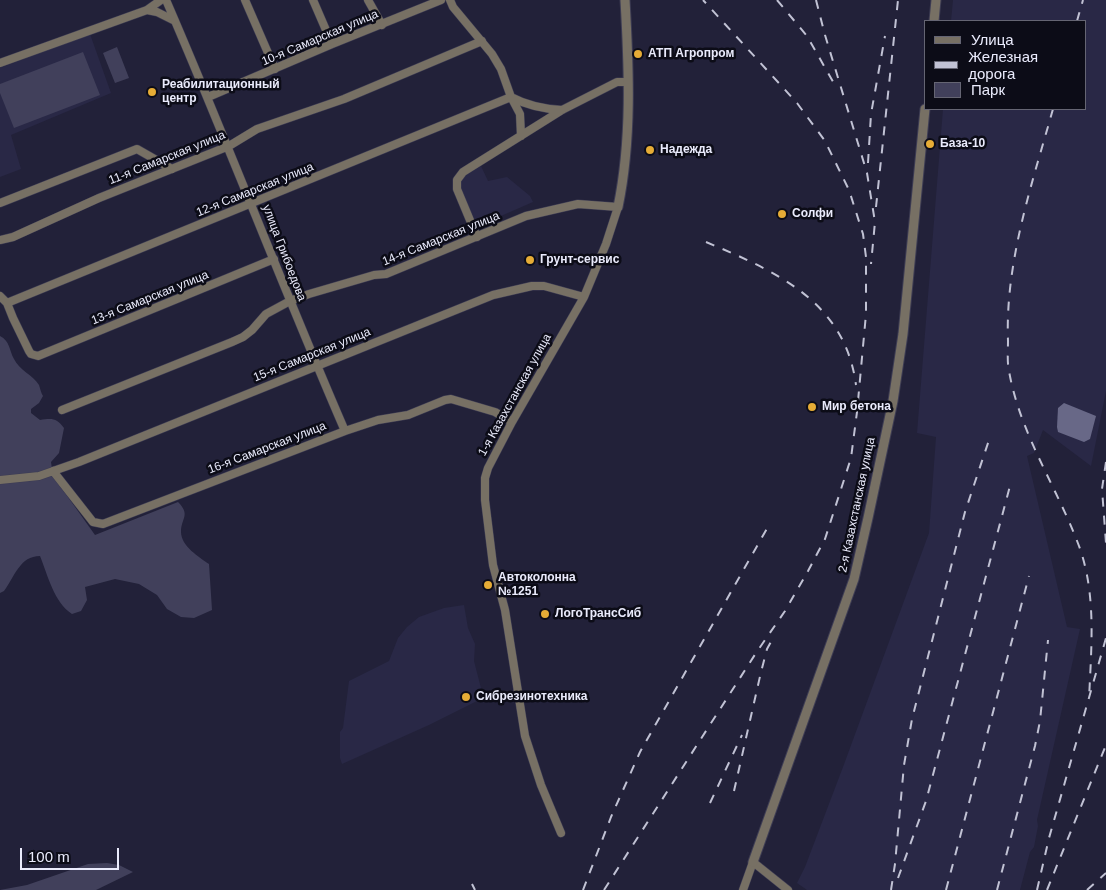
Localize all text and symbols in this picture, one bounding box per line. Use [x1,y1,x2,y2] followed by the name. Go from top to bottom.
[260,7,380,69] street label: 10-я Самарская улица
[924,20,1086,110] legend
[971,31,1014,48] text: Улица
[648,47,734,61] place label: АТП Агропром
[632,48,644,60] marker: АТП Агропром
[968,48,1038,82] text: Железная дорога
[162,78,280,106] place label: Реабилитационный центр
[971,81,1005,98] text: Парк
[146,86,158,98] marker: Реабилитационный центр
[107,128,227,188] street label: 11-я Самарская улица
[940,137,985,151] place label: База-10
[924,138,936,150] marker: База-10
[660,143,712,157] place label: Надежда
[644,144,656,156] marker: Надежда
[194,160,316,220] street label: 12-я Самарская улица
[259,203,309,303] street label: улица Грибоедова
[792,207,833,221] place label: Солфи
[776,208,788,220] marker: Солфи
[380,209,502,269] street label: 14-я Самарская улица
[540,253,619,267] place label: Грунт-сервис
[524,254,536,266] marker: Грунт-сервис
[89,268,211,328] street label: 13-я Самарская улица
[251,325,373,385] street label: 15-я Самарская улица
[475,331,555,459] street label: 1-я Казахстанская улица
[822,400,891,414] place label: Мир бетона
[806,401,818,413] marker: Мир бетона
[206,419,328,477] street label: 16-я Самарская улица
[836,436,878,574] street label: 2-я Казахстанская улица
[498,571,576,599] place label: Автоколонна №1251
[482,579,494,591] marker: Автоколонна №1251
[555,607,641,621] place label: ЛогоТрансСиб
[539,608,551,620] marker: ЛогоТрансСиб
[476,690,587,704] place label: Сибрезинотехника
[460,691,472,703] marker: Сибрезинотехника
[22,838,121,870] scale bar
[28,848,70,865] text: 100 m

